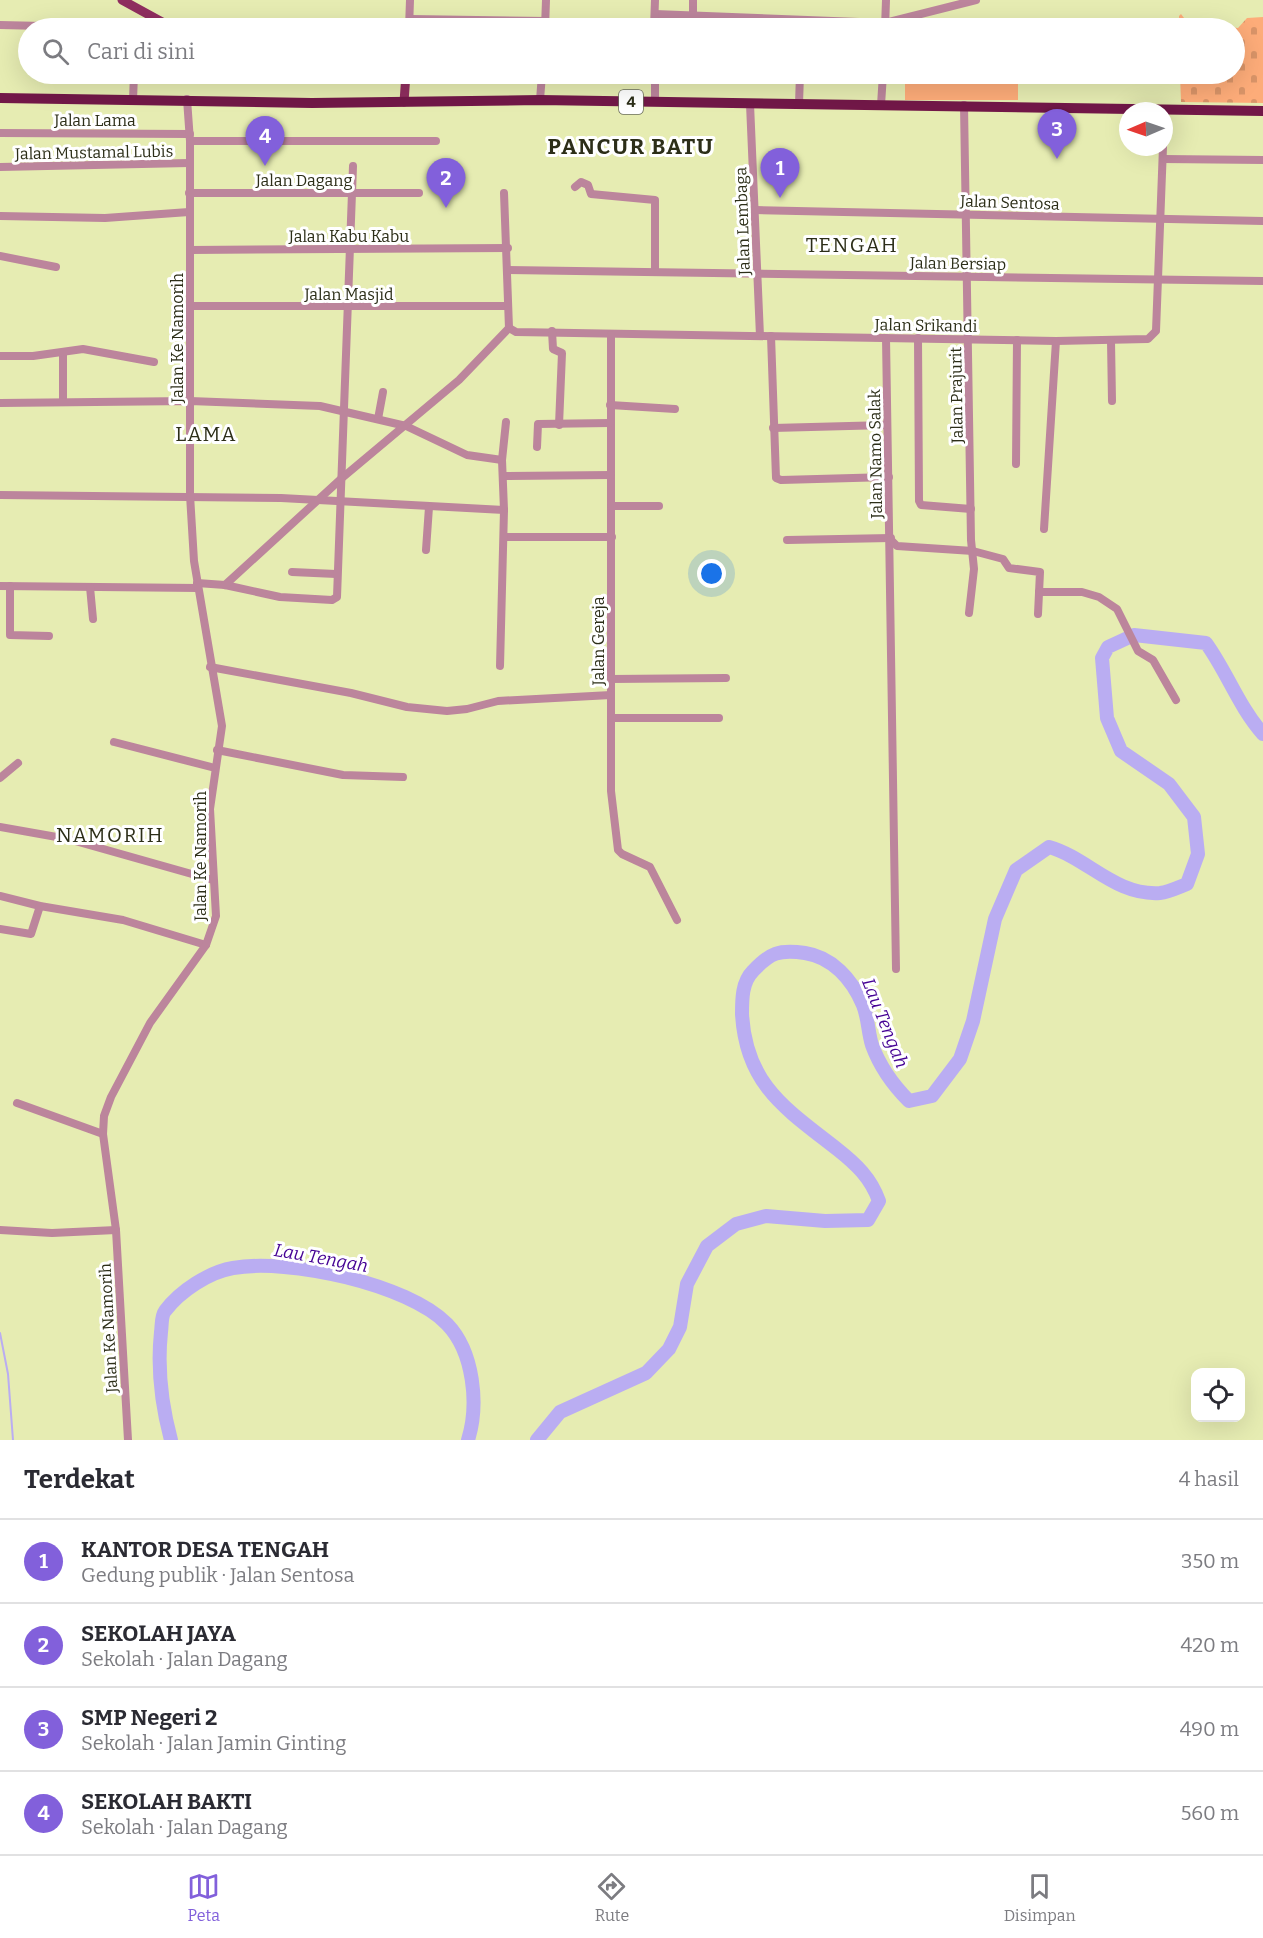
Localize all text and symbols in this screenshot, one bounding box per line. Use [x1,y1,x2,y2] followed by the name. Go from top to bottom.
[18,18,1245,84] search box
[39,35,72,68] icon: search
[87,38,195,65] text: Cari di sini
[619,90,643,114] road number: 4
[1119,102,1173,156] north arrow
[1038,110,1076,159] pin: 3
[53,111,136,130] street label: Jalan Lama
[246,116,284,166] pin: 4
[548,133,714,160] district label: PANCUR BATU
[14,142,173,163] street label: Jalan Mustamal Lubis
[760,148,800,198] pin: 1
[426,158,466,208] pin: 2
[731,166,754,276] street label: Jalan Lembaga
[255,171,352,190] street label: Jalan Dagang
[959,191,1060,214] street label: Jalan Sentosa
[288,227,409,246] street label: Jalan Kabu Kabu
[806,233,898,257] district label: TENGAH
[909,253,1006,274] street label: Jalan Bersiap
[168,273,187,404] street label: Jalan Ke Namorih
[303,285,394,304] street label: Jalan Masjid
[874,315,978,336] street label: Jalan Srikandi
[946,346,967,444] street label: Jalan Prajurit
[865,389,886,520] street label: Jalan Namo Salak
[175,422,237,446] district label: LAMA
[697,559,726,588] your location
[589,596,608,686] street label: Jalan Gereja
[191,791,210,922] street label: Jalan Ke Namorih
[56,823,164,847] district label: NAMORIH
[857,975,913,1071] water label: Lau Tengah
[272,1239,370,1277] water label: Lau Tengah
[96,1263,121,1394] street label: Jalan Ke Namorih
[1191,1368,1245,1422] map controls
[1191,1368,1245,1422] button: locate
[24,1464,135,1495] text: Terdekat
[1179,1467,1239,1491] text: 4 hasil
[81,1536,329,1563] text: KANTOR DESA TENGAH
[39,1549,48,1573] text: 1
[1181,1549,1239,1573] text: 350 m
[81,1563,354,1587] text: Gedung publik · Jalan Sentosa
[81,1620,236,1647] text: SEKOLAH JAYA
[38,1633,49,1657] text: 2
[1181,1633,1239,1657] text: 420 m
[81,1647,288,1671] text: Sekolah · Jalan Dagang
[81,1704,217,1731] text: SMP Negeri 2
[38,1717,49,1741] text: 3
[1180,1717,1239,1741] text: 490 m
[81,1731,346,1755] text: Sekolah · Jalan Jamin Ginting
[81,1788,252,1815] text: SEKOLAH BAKTI
[37,1801,50,1825] text: 4
[1181,1801,1239,1825] text: 560 m
[81,1815,288,1839] text: Sekolah · Jalan Dagang
[187,1870,220,1925] tab: Peta
[595,1870,629,1925] tab: Rute
[1004,1870,1076,1925] tab: Disimpan

